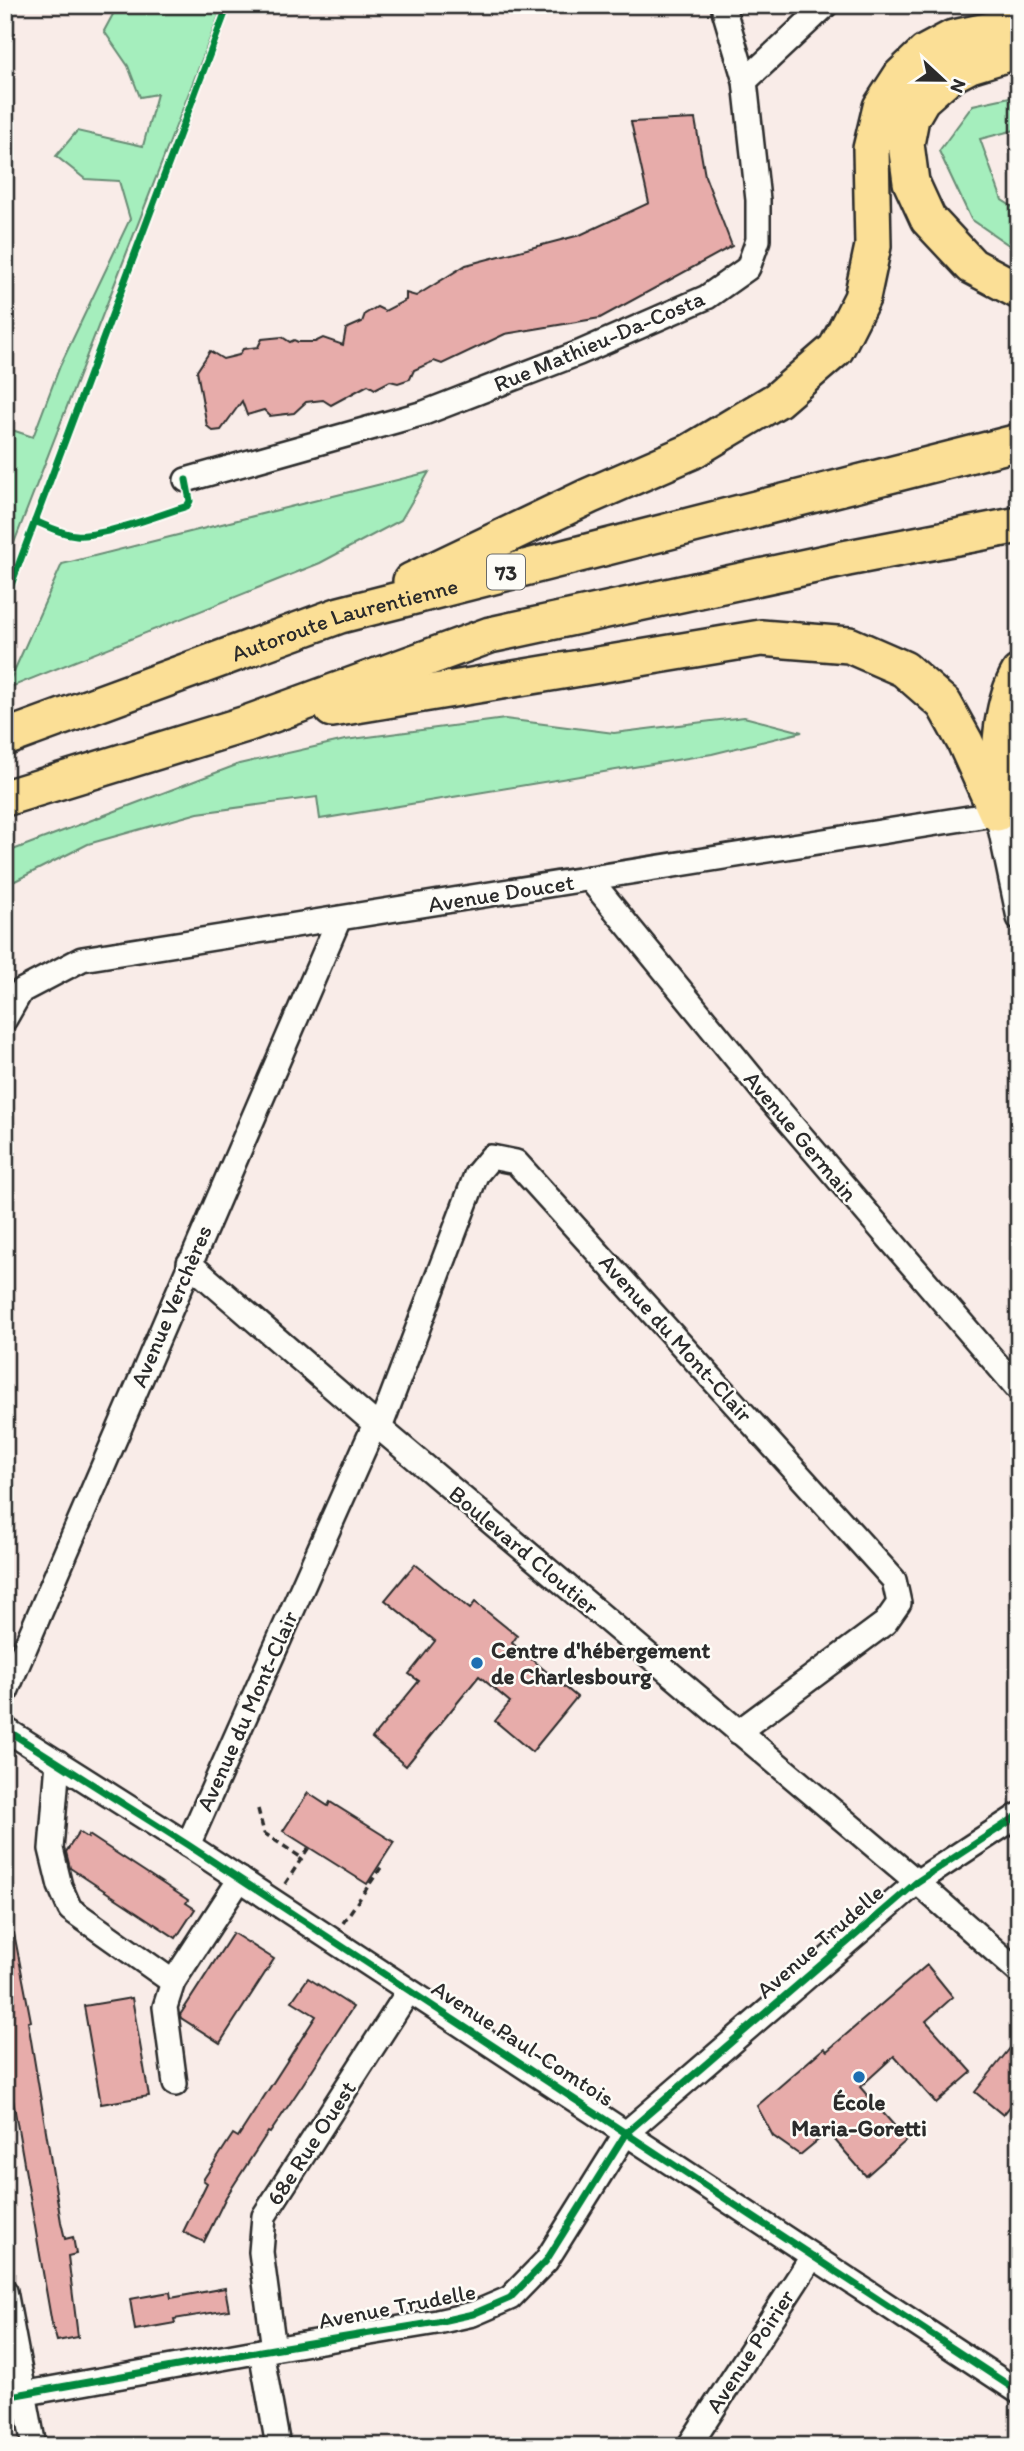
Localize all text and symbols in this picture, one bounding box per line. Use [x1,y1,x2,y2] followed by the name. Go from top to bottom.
[908,46,978,116] north arrow
[945,76,971,96] text: N
[489,284,709,398] street label: Rue Mathieu-Da-Costa
[487,554,525,590] road number: 73
[227,572,461,668] street label: Autoroute Laurentienne
[426,868,576,918] street label: Avenue Doucet
[738,1065,864,1207] street label: Avenue Germain
[124,1221,218,1391] street label: Avenue Verchères
[593,1248,759,1428] street label: Avenue du Mont-Clair
[443,1479,605,1621] street label: Boulevard Cloutier
[190,1606,304,1816] street label: Avenue du Mont-Clair
[491,1636,710,1690] place label: Centre d'hébergement de Charlesbourg
[469,1655,485,1671] marker: Centre d'hébergement de Charlesbourg
[751,1878,889,2004] street label: Avenue Trudelle
[427,1974,619,2112] street label: Avenue Paul-Comtois
[851,2069,867,2085] marker: École Maria-Goretti
[260,2075,362,2211] street label: 68e Rue Ouest
[791,2088,927,2142] place label: École Maria-Goretti
[316,2277,478,2335] street label: Avenue Trudelle
[700,2284,801,2418] street label: Avenue Poirier

